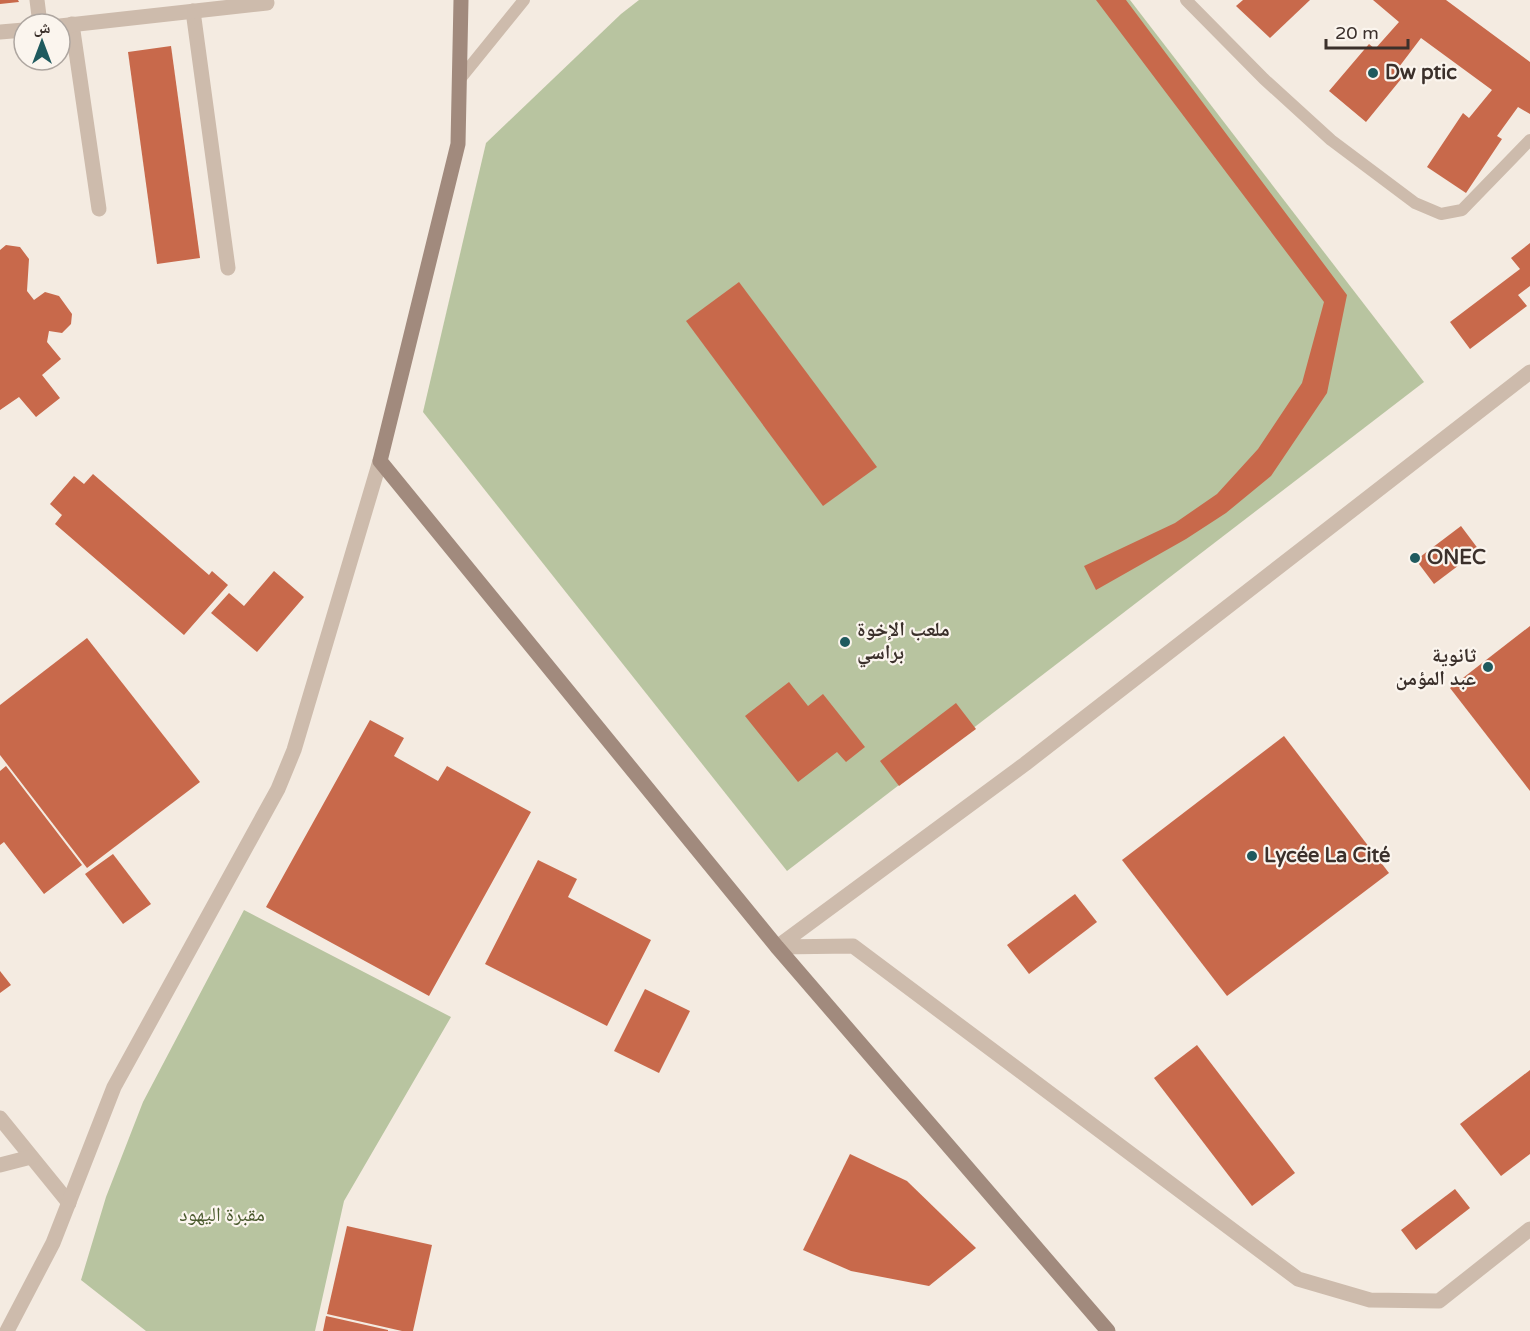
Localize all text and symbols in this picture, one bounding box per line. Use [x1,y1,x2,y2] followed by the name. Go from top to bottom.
[12,12,72,72] north arrow
[1326,12,1408,50] scale bar
[34,18,51,38] text: ش
[1335,22,1379,44] text: 20 m
[1385,61,1457,85] place label: Dw ptic
[1366,66,1380,80] marker: Dw ptic
[1427,546,1486,570] place label: ONEC
[1408,551,1422,565] marker: ONEC
[857,618,950,668] place label: ملعب الإخوة براسي
[838,635,852,649] marker: ملعب الإخوة براسي
[1395,644,1477,691] place label: ثانوية عبد المؤمن
[1481,660,1495,674] marker: ثانوية عبد المؤمن
[1264,844,1390,868] place label: Lycée La Cité
[1245,849,1259,863] marker: Lycée La Cité
[179,1203,265,1227] park label: مقبرة اليهود

